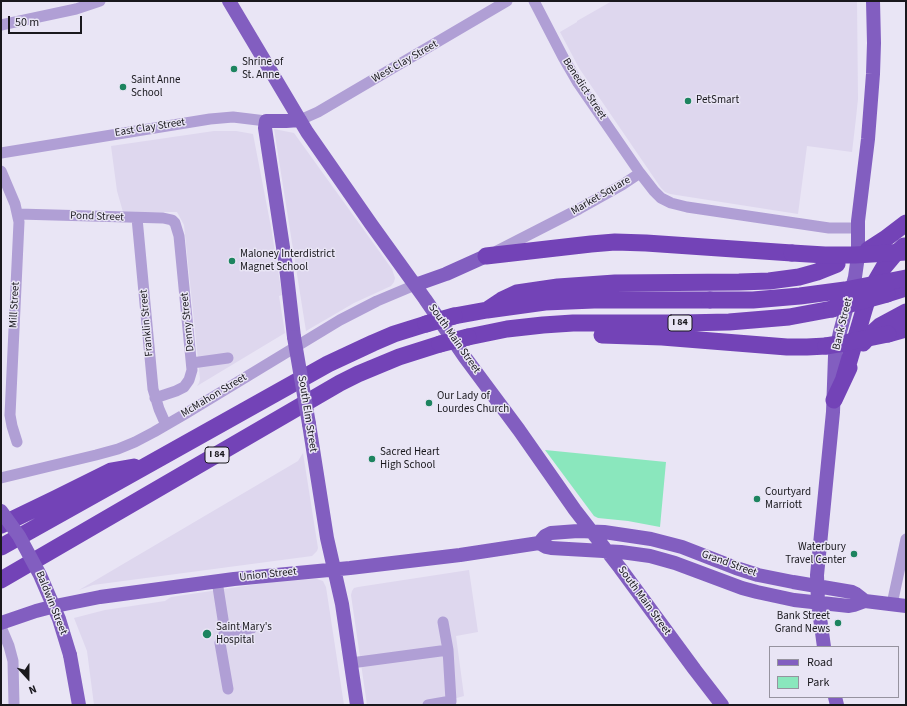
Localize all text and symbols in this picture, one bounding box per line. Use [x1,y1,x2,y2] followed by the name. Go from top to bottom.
[10,8,84,34] scale bar
[15,14,39,31] text: 50 m
[370,38,440,86] street label: West Clay Street
[242,56,283,82] place label: Shrine of St. Anne
[559,56,609,122] street label: Benedict Street
[229,64,239,74] marker: Shrine of St. Anne
[131,74,181,100] place label: Saint Anne School
[118,82,128,92] marker: Saint Anne School
[696,94,739,108] place label: PetSmart
[683,96,693,106] marker: PetSmart
[114,116,186,140] street label: East Clay Street
[569,174,633,218] street label: Market Square
[70,209,124,225] street label: Pond Street
[240,248,335,274] place label: Maloney Interdistrict Magnet School
[227,256,237,266] marker: Maloney Interdistrict Magnet School
[7,282,23,328] street label: Mill Street
[138,289,156,357] street label: Franklin Street
[178,292,198,352] street label: Denny Street
[830,297,856,351] street label: Bank Street
[425,302,483,376] street label: South Main Street
[668,315,692,331] road number: I 84
[179,371,249,421] street label: McMahon Street
[294,375,320,453] street label: South Elm Street
[437,390,509,416] place label: Our Lady of Lourdes Church
[424,398,434,408] marker: Our Lady of Lourdes Church
[380,446,439,472] place label: Sacred Heart High School
[205,447,229,463] road number: I 84
[367,454,377,464] marker: Sacred Heart High School
[765,486,811,512] place label: Courtyard Marriott
[752,494,762,504] marker: Courtyard Marriott
[785,541,846,567] place label: Waterbury Travel Center
[700,548,758,580] street label: Grand Street
[849,549,859,559] marker: Waterbury Travel Center
[615,564,673,638] street label: South Main Street
[239,565,297,585] street label: Union Street
[32,569,70,637] street label: Baldwin Street
[775,610,830,636] place label: Bank Street Grand News
[833,618,843,628] marker: Bank Street Grand News
[216,621,272,647] place label: Saint Mary's Hospital
[201,628,213,640] marker: Saint Mary's Hospital
[769,646,899,698] legend
[807,654,833,671] text: Road
[8,658,48,698] north arrow
[807,674,829,691] text: Park
[26,681,39,698] text: N

